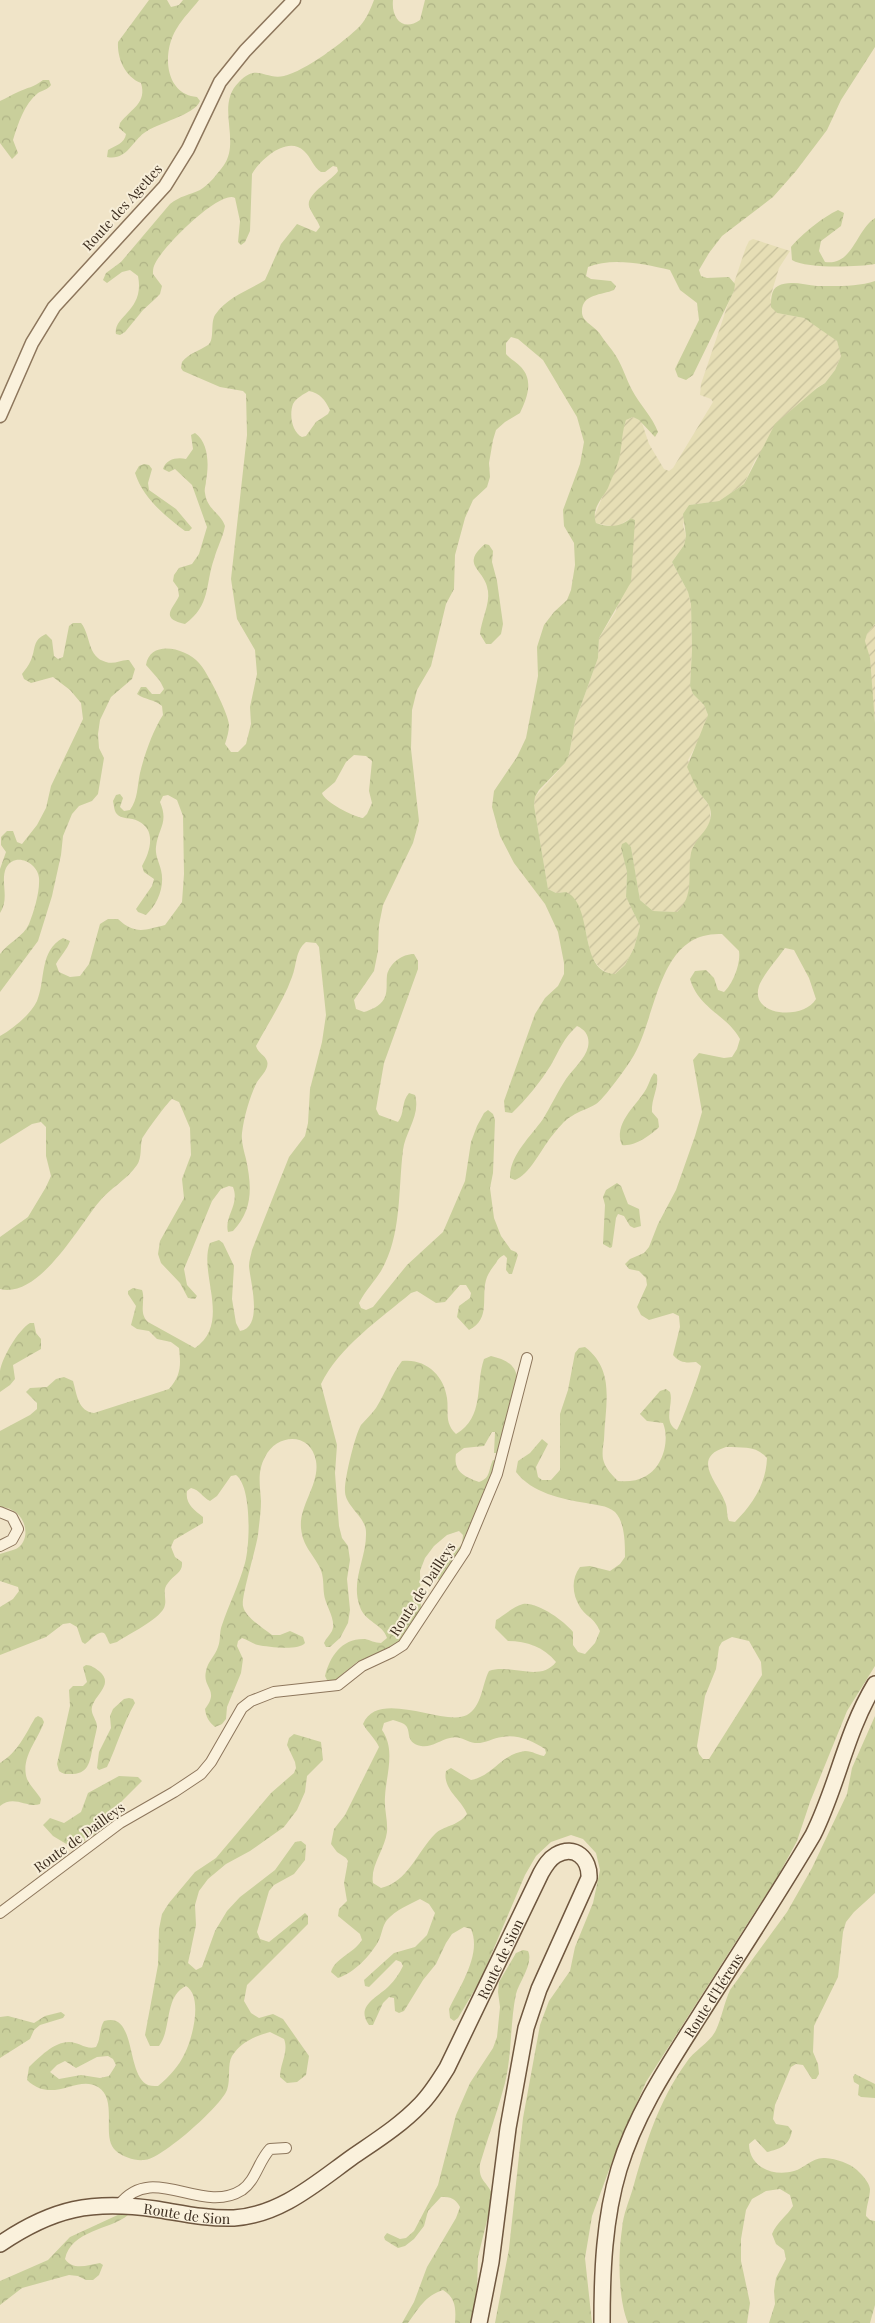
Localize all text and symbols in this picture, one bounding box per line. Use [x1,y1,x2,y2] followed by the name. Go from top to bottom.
[78,159,166,255] street label: Route des Agettes
[385,1538,459,1640] street label: Route de Dailleys
[30,1797,128,1877] street label: Route de Dailleys
[472,1915,527,2002] street label: Route de Sion
[679,1949,747,2041] street label: Route d'Hérens
[143,2198,231,2228] street label: Route de Sion

